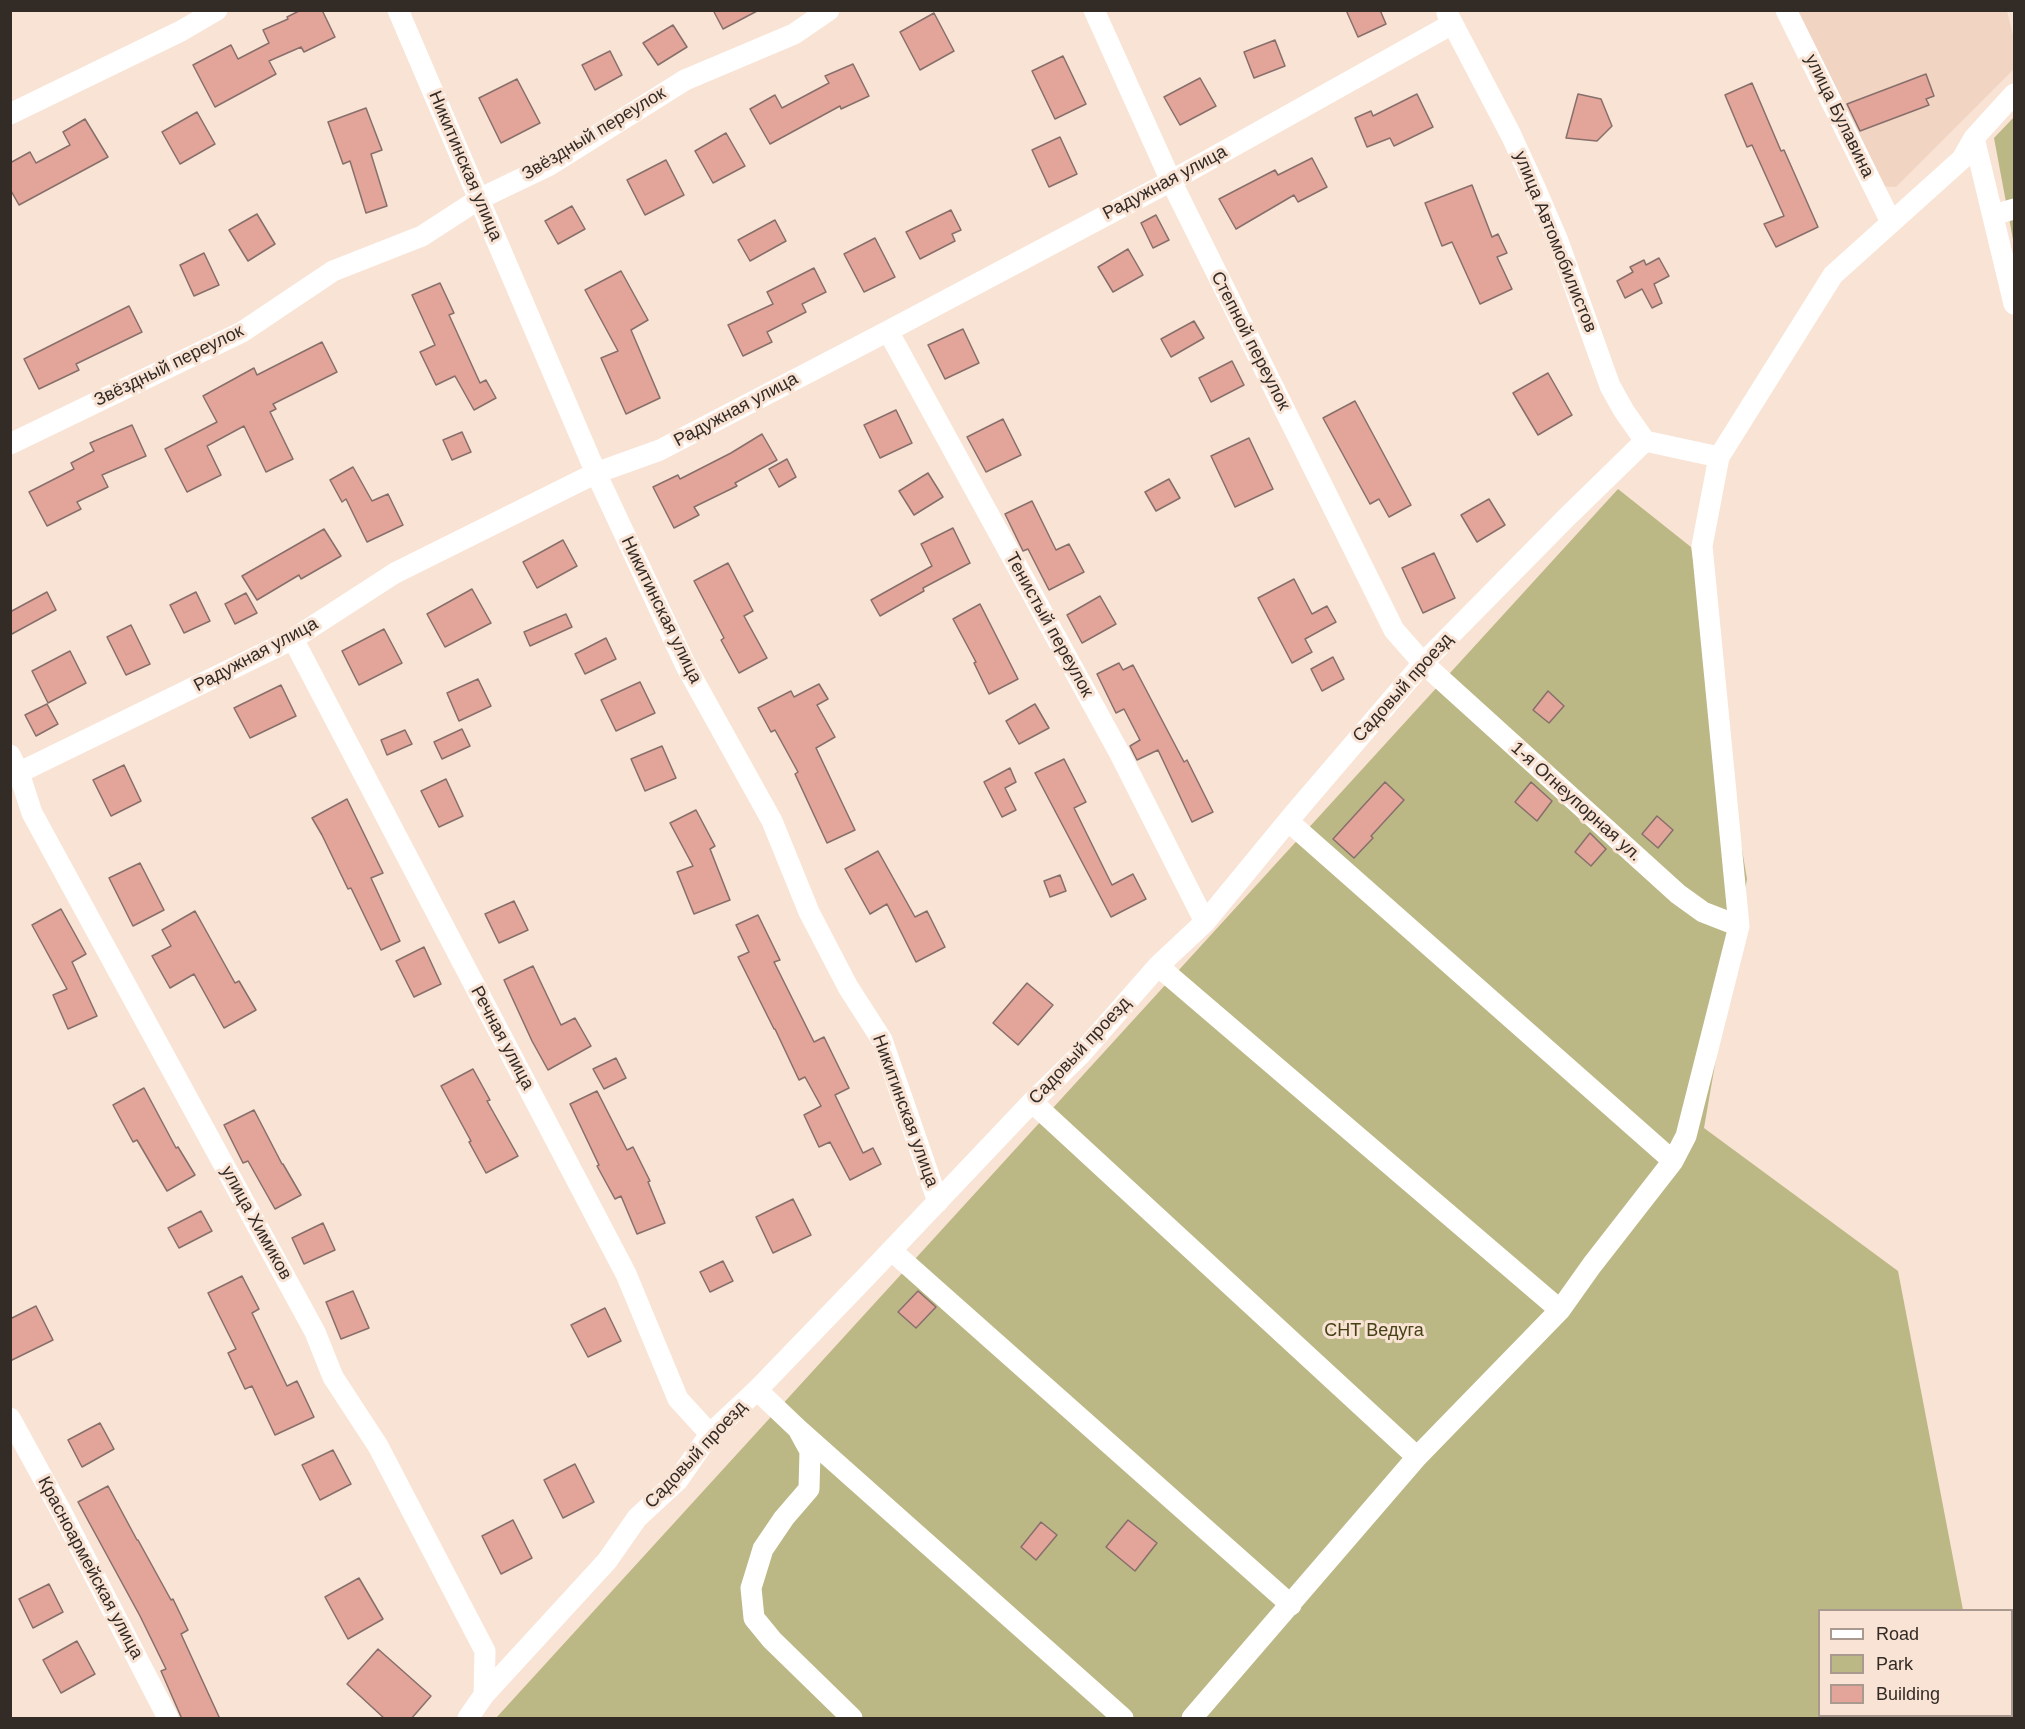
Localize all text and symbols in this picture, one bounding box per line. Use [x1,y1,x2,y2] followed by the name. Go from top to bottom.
[1800,51,1878,181] street label: улица Булавина
[518,83,670,185] street label: Звёздный переулок
[424,88,506,244] street label: Никитинская улица
[1099,141,1231,225] street label: Радужная улица
[1509,148,1601,336] street label: улица Автомобилистов
[1206,268,1294,414] street label: Степной переулок
[91,320,247,412] street label: Звёздный переулок
[670,368,802,452] street label: Радужная улица
[616,533,706,687] street label: Никитинская улица
[1000,549,1098,701] street label: Тенистый переулок
[190,613,322,697] street label: Радужная улица
[1348,629,1458,747] street label: Садовый проезд
[1506,738,1646,866] street label: 1-я Огнеупорная ул.
[466,983,538,1093] street label: Речная улица
[1025,993,1135,1109] street label: Садовый проезд
[867,1032,943,1190] street label: Никитинская улица
[216,1162,296,1284] street label: улица Химиков
[1324,1320,1424,1342] park label: СНТ Ведуга
[641,1397,751,1513] street label: Садовый проезд
[33,1473,147,1663] street label: Красноармейская улица
[1818,1609,2013,1717] legend
[1876,1624,1919,1644] text: Road
[1876,1654,1913,1674] text: Park
[1876,1684,1940,1704] text: Building

